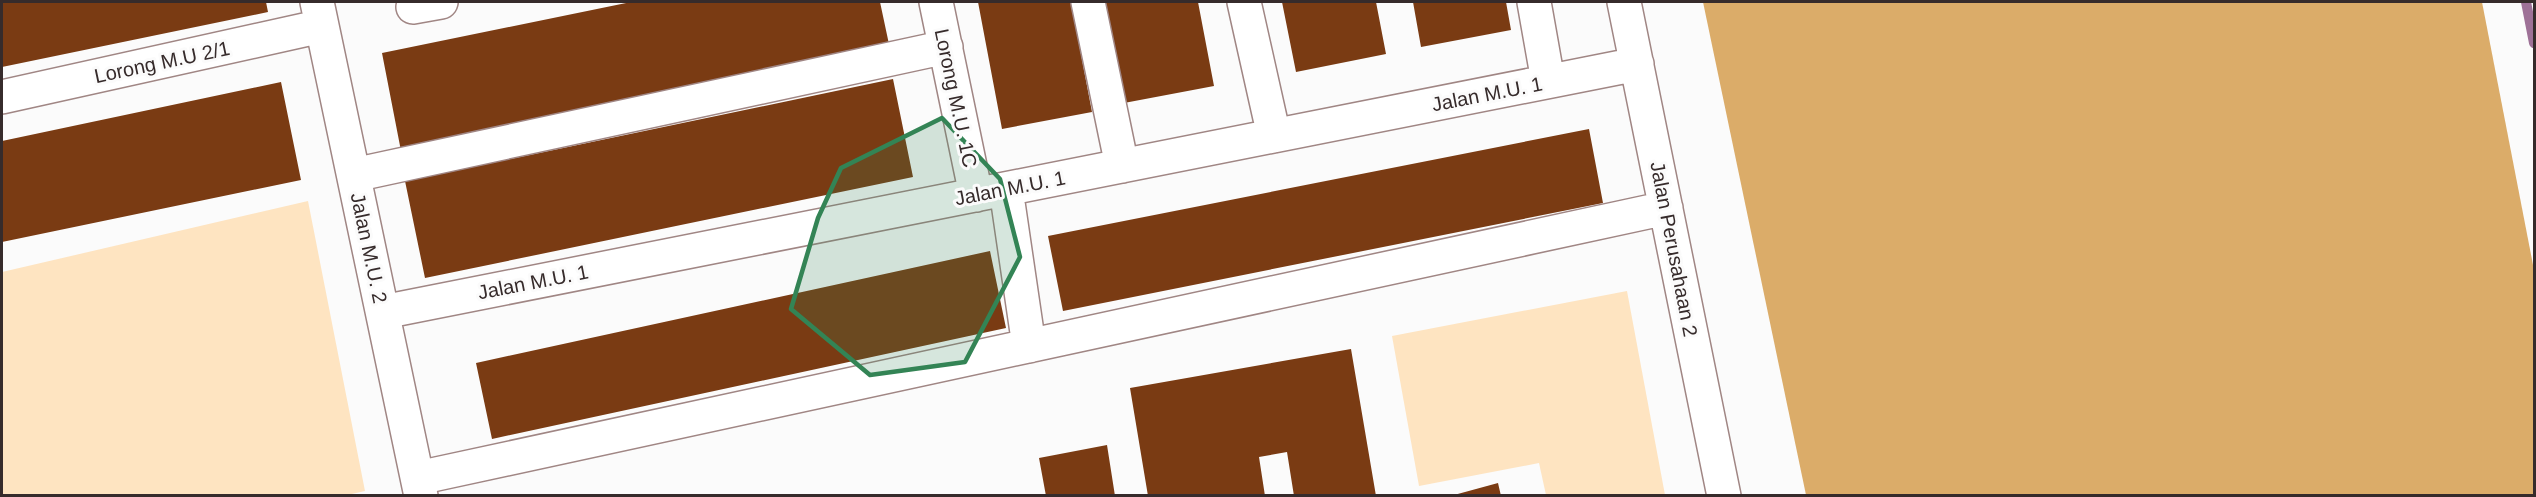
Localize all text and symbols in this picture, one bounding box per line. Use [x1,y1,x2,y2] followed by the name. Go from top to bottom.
[931,27,981,169] street label: Lorong M.U. 1C
[92,37,232,87] street label: Lorong M.U 2/1
[1430,72,1544,116] street label: Jalan M.U. 1
[1646,160,1702,338] street label: Jalan Perusahaan 2
[953,166,1067,210] street label: Jalan M.U. 1
[347,191,391,305] street label: Jalan M.U. 2
[476,260,590,304] street label: Jalan M.U. 1

